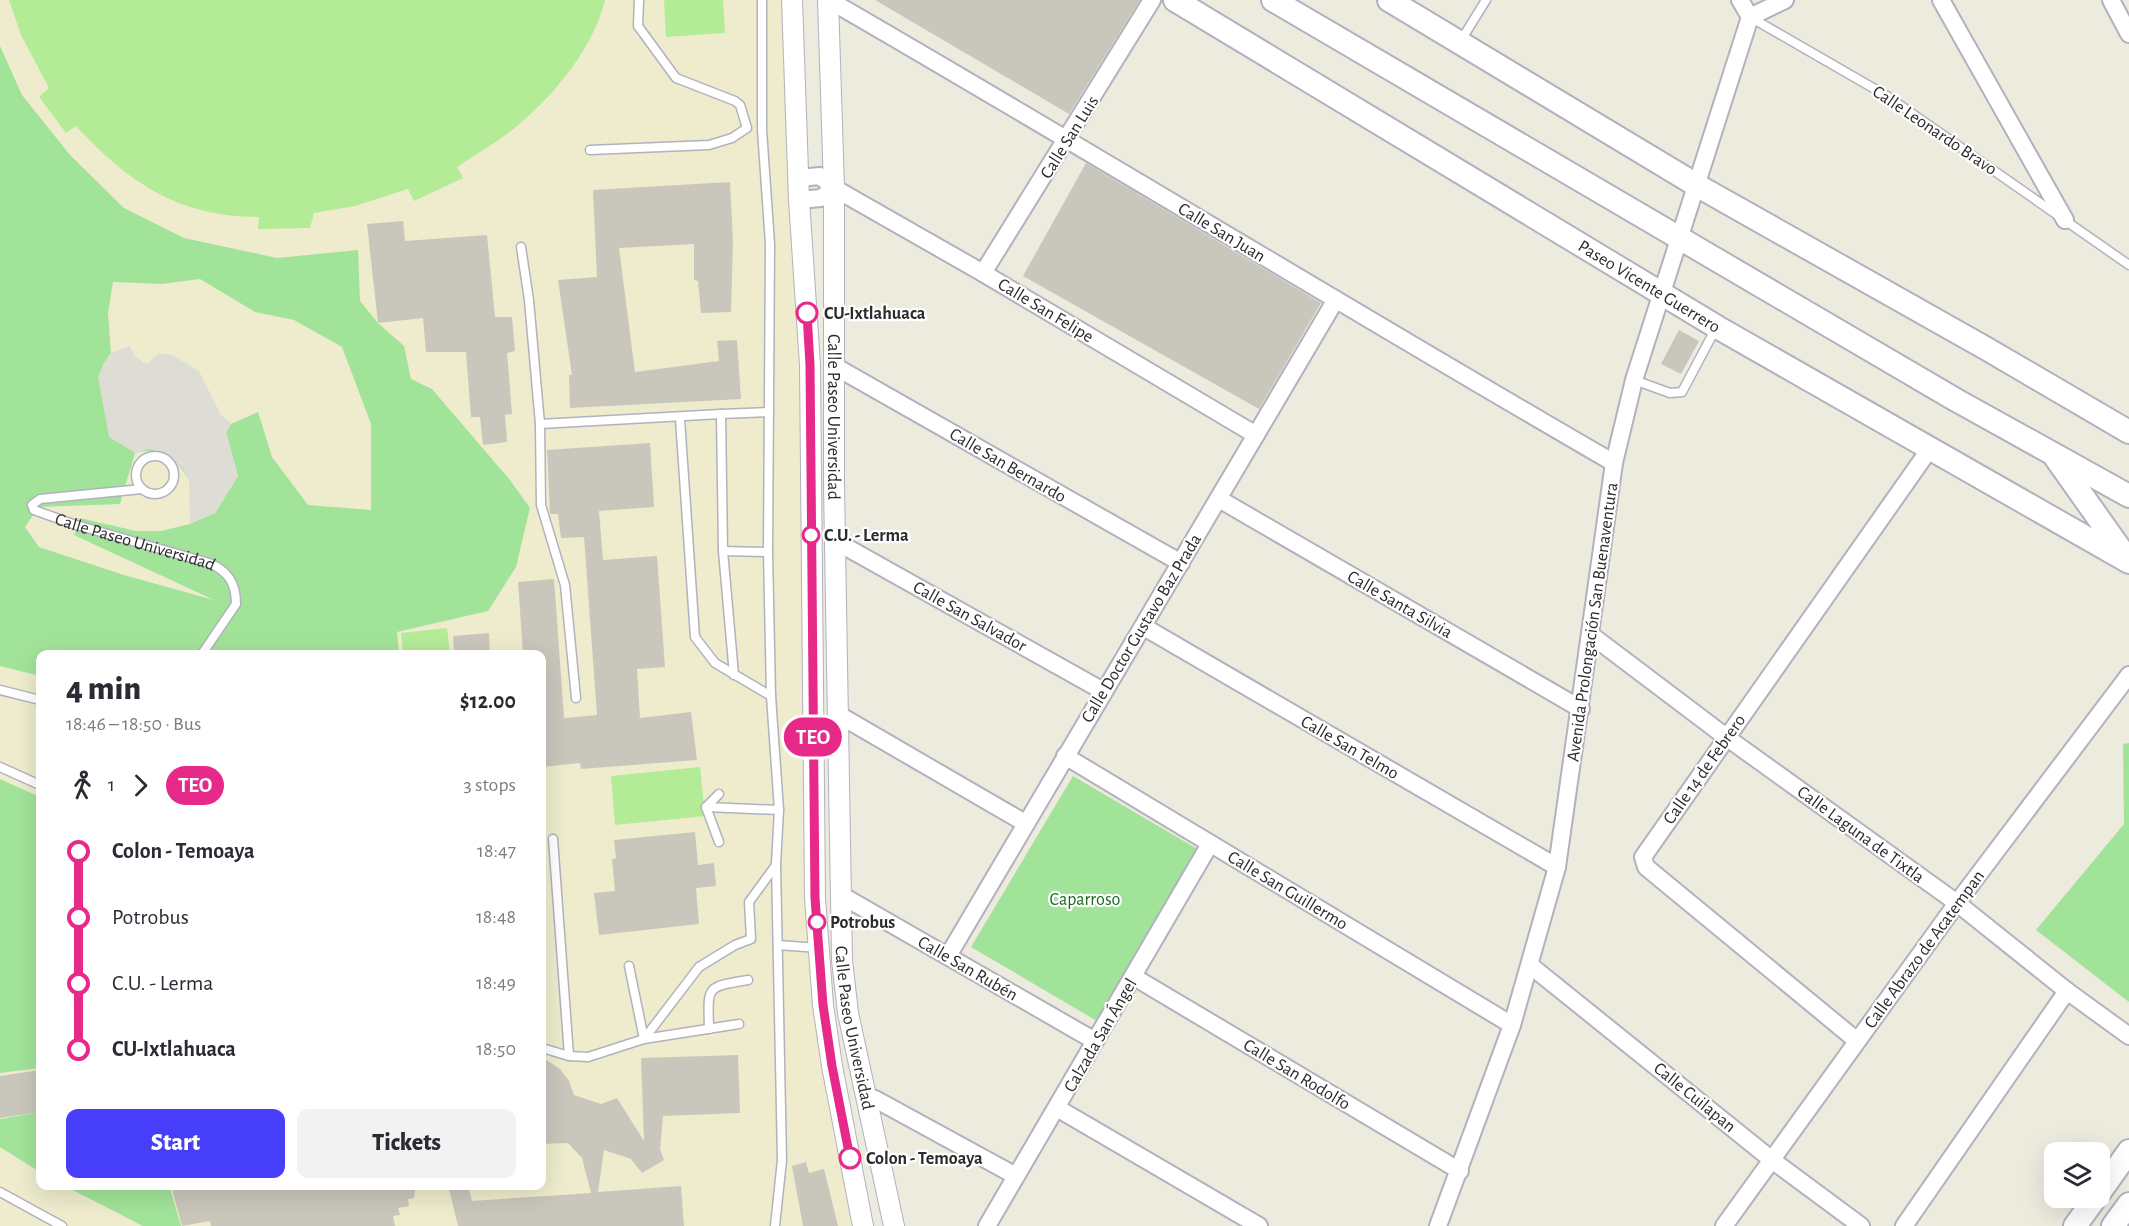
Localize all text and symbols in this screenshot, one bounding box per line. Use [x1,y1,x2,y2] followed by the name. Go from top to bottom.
[1869,83,2000,179] street label: Calle Leonardo Bravo
[1037,93,1102,182] street label: Calle San Luis
[1175,200,1268,266] street label: Calle San Juan
[1575,237,1723,337] street label: Paseo Vicente Guerrero
[995,275,1096,346] street label: Calle San Felipe
[796,302,818,324] marker: CU-Ixtlahuaca
[824,305,926,323] place label: CU-Ixtlahuaca
[824,334,842,500] street label: Calle Paseo Universidad
[946,425,1069,507] street label: Calle San Bernardo
[1564,481,1622,763] street label: Avenida Prolongación San Buenaventura
[52,510,218,575] street label: Calle Paseo Universidad
[802,526,820,544] marker: C.U. - Lerma
[824,527,909,545] place label: C.U. - Lerma
[1078,531,1205,726] street label: Calle Doctor Gustavo Baz Prada
[1344,568,1455,642] street label: Calle Santa Silvia
[910,578,1029,656] street label: Calle San Salvador
[66,673,141,706] text: 4 min
[460,690,516,712] text: $12.00
[1660,711,1749,828] street label: Calle 14 de Febrero
[1297,713,1402,783] street label: Calle San Telmo
[66,714,201,734] text: 18:46 – 18:50 · Bus
[778,718,848,756] line badge: TEO
[796,727,830,748] text: TEO
[66,769,99,802] icon: walk
[124,769,157,802] icon: forward
[108,775,115,795] text: 1
[178,775,212,796] text: TEO
[464,775,516,795] text: 3 stops
[1794,783,1927,887] street label: Calle Laguna de Tixtla
[112,840,255,862] text: Colon - Temoaya
[477,841,516,861] text: 18:47
[1224,848,1351,934] street label: Calle San Guillermo
[1861,867,1988,1032] street label: Calle Abrazo de Acatempan
[1050,891,1121,909] park label: Caparroso
[112,906,189,928] text: Potrobus
[476,907,516,927] text: 18:48
[808,913,826,931] marker: Potrobus
[830,914,895,932] place label: Potrobus
[914,933,1021,1005] street label: Calle San Rubén
[832,946,877,1111] street label: Calle Paseo Universidad
[112,972,214,994] text: C.U. - Lerma
[476,973,516,993] text: 18:49
[1058,974,1141,1095] street label: Calzada San Ángel
[1240,1036,1353,1114] street label: Calle San Rodolfo
[112,1038,236,1060] text: CU-Ixtlahuaca
[476,1039,516,1059] text: 18:50
[1650,1059,1739,1136] street label: Calle Cuilapan
[66,1109,285,1178] button: Start
[297,1109,516,1178] button: Tickets
[2044,1142,2110,1208] map controls
[2044,1142,2110,1208] button: layers
[839,1147,861,1169] marker: Colon - Temoaya
[866,1150,983,1168] place label: Colon - Temoaya

